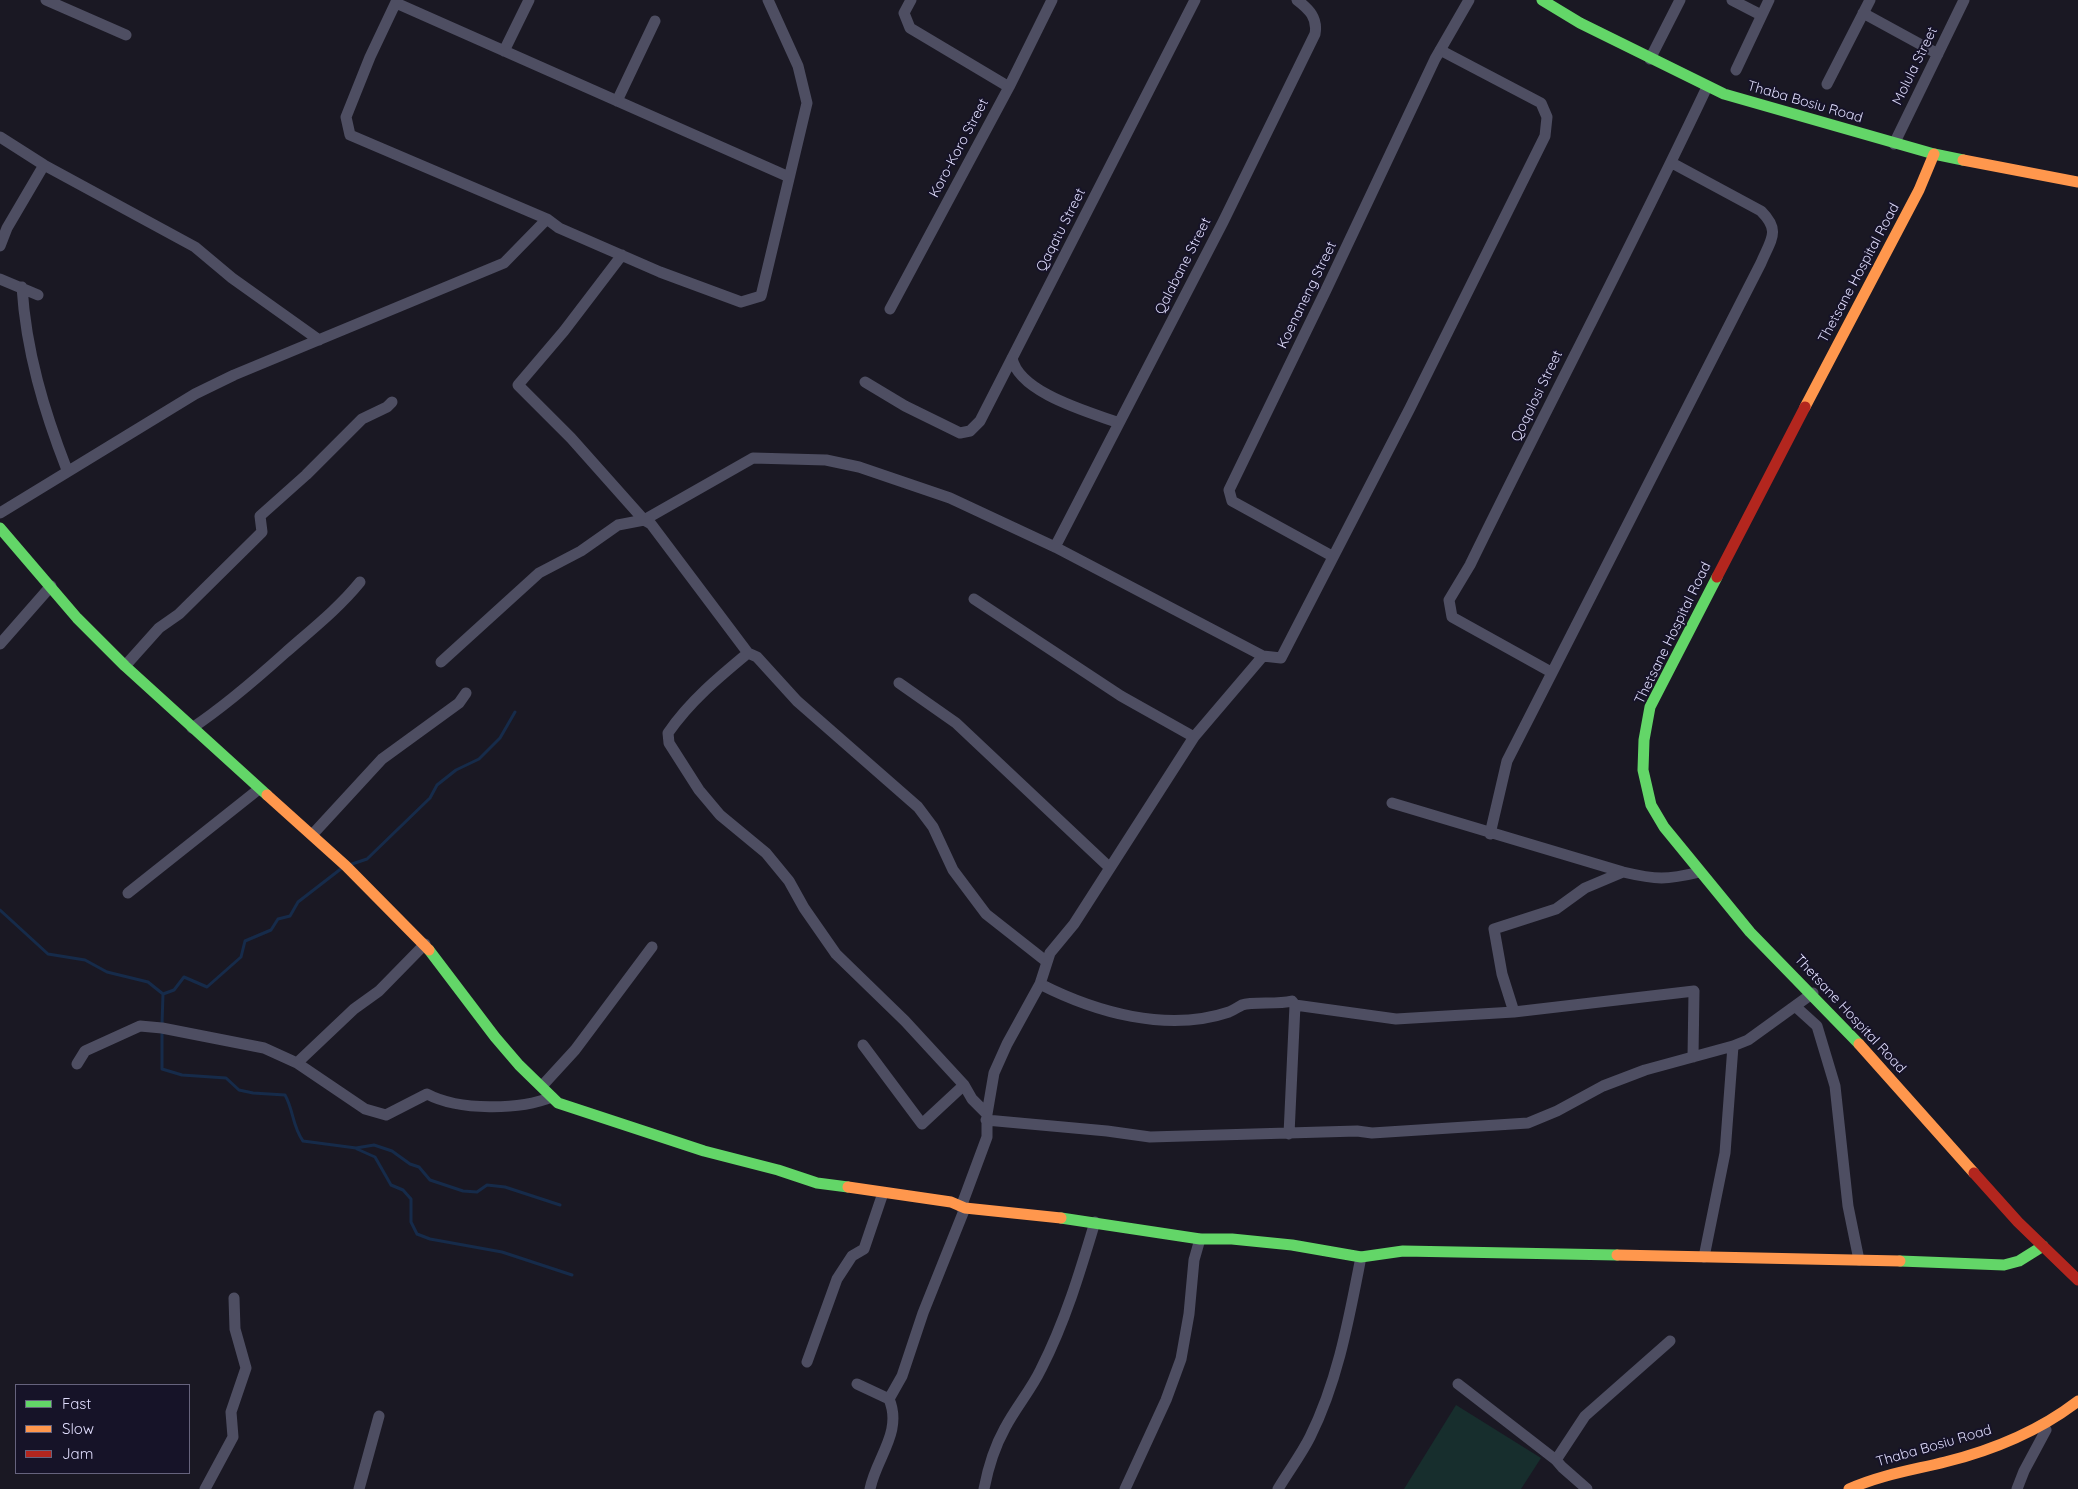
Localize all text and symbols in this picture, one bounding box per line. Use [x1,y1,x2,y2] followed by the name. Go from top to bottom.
[1889,24,1941,108] street label: Molula Street
[1745,77,1865,127] street label: Thaba Bosiu Road
[926,96,992,200] street label: Koro-Koro Street
[1033,186,1089,274] street label: Qaqatu Street
[1815,200,1903,346] street label: Thetsane Hospital Road
[1151,215,1215,317] street label: Qalabane Street
[1274,239,1340,351] street label: Koenaneng Street
[1508,348,1566,444] street label: Qoqolosi Street
[1631,559,1715,707] street label: Thetsane Hospital Road
[1791,951,1909,1077] street label: Thetsane Hospital Road
[15,1384,190,1474] legend
[62,1394,91,1413] text: Fast
[62,1419,94,1438] text: Slow
[1874,1421,1994,1471] street label: Thaba Bosiu Road
[62,1444,93,1463] text: Jam

